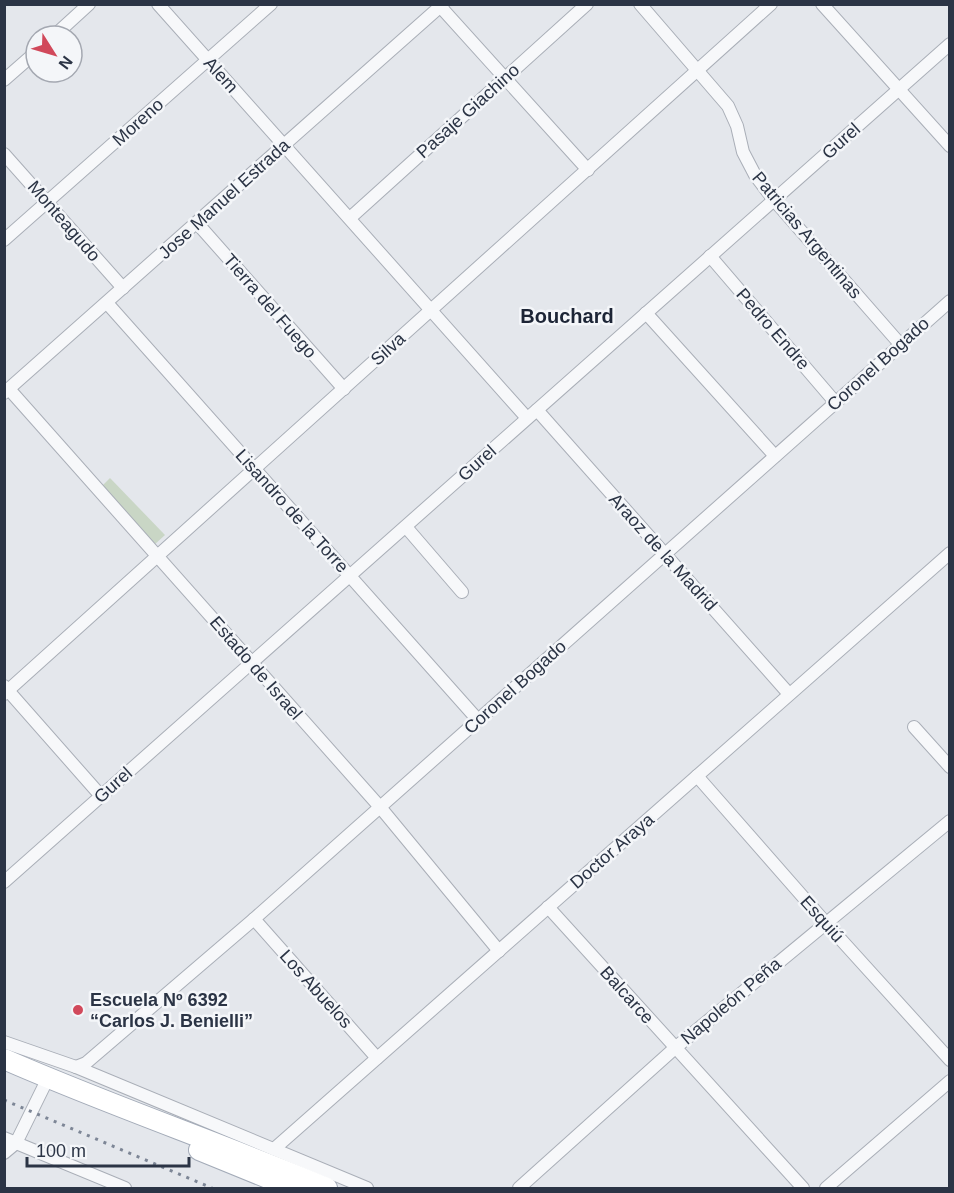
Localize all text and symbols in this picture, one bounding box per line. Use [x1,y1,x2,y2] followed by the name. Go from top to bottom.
[24,24,84,84] north arrow
[55,53,76,72] text: N
[200,53,242,97] street label: Alem
[413,60,523,162] street label: Pasaje Giachino
[109,94,167,150] street label: Moreno
[818,119,864,163] street label: Gurel
[154,134,294,263] street label: Jose Manuel Estrada
[748,168,866,302] street label: Patricias Argentinas
[24,177,104,265] street label: Monteagudo
[219,250,321,362] street label: Tierra del Fuego
[732,284,814,374] street label: Pedro Endre
[520,305,614,327] district label: Bouchard
[823,313,933,415] street label: Coronel Bogado
[367,328,410,369] street label: Silva
[454,441,500,485] street label: Gurel
[231,445,353,577] street label: Lisandro de la Torre
[605,489,721,615] street label: Araoz de la Madrid
[206,612,306,724] street label: Estado de Israel
[460,636,570,738] street label: Coronel Bogado
[90,763,136,807] street label: Gurel
[566,809,659,893] street label: Doctor Araya
[796,892,848,946] street label: Esquiú
[276,946,356,1032] street label: Los Abuelos
[677,953,786,1049] street label: Napoleón Peña
[596,962,658,1028] street label: Balcarce
[90,990,253,1031] place label: Escuela Nº 6392 “Carlos J. Benielli”
[71,1003,85,1017] marker: Escuela Nº 6392 “Carlos J. Benielli”
[27,1130,189,1168] scale bar
[36,1141,86,1161] text: 100 m

